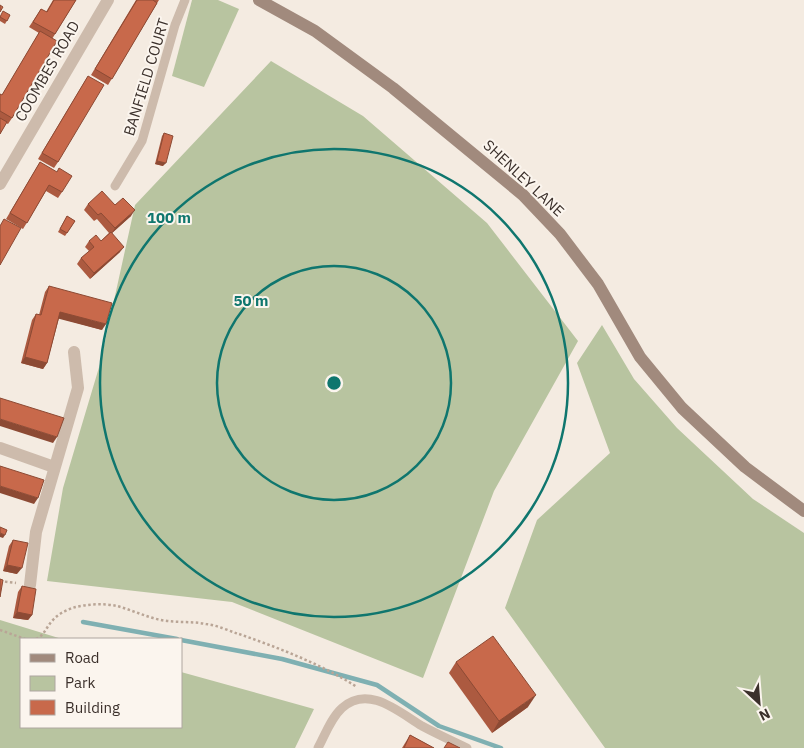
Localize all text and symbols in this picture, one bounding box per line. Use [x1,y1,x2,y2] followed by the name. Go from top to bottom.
[119,16,173,138] street label: BANFIELD COURT
[11,17,83,125] street label: COOMBES ROAD
[480,136,568,220] street label: SHENLEY LANE
[147,208,191,227] text: 100 m
[234,291,268,310] text: 50 m
[325,374,343,392] centre of rings
[20,638,182,728] legend
[65,648,100,667] text: Road
[65,673,95,692] text: Park
[734,678,784,728] north arrow
[65,698,120,717] text: Building
[756,704,773,725] text: N

